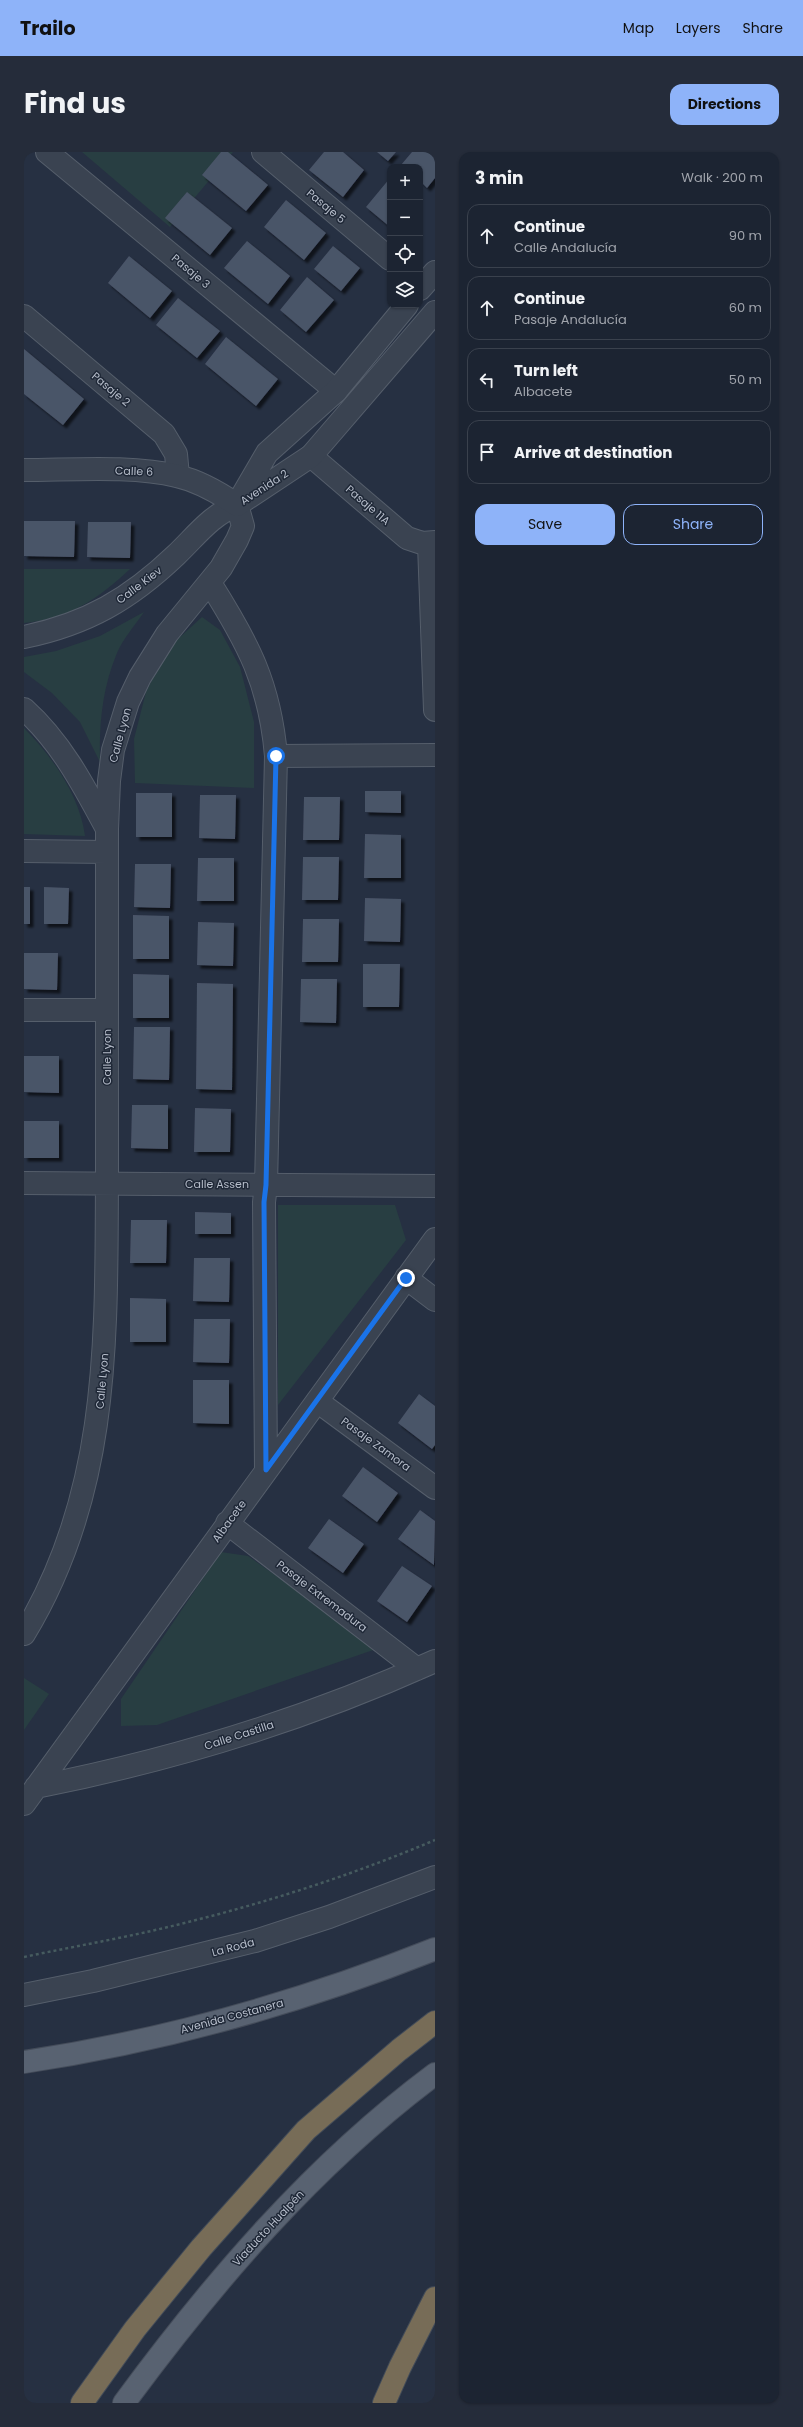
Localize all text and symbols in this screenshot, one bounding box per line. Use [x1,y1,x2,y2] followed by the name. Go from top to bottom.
[20,15,76,42] text: Trailo
[623,18,654,38] text: Map
[676,18,720,38] text: Layers
[742,18,783,38] text: Share
[24,84,126,123] text: Find us
[670,84,779,125] button: Directions
[387,164,423,308] map controls
[387,164,423,200] button: +
[475,166,523,190] text: 3 min
[681,168,763,187] text: Walk · 200 m
[303,185,349,227] street label: Pasaje 5
[387,200,423,236] button: −
[514,216,585,237] text: Continue
[476,225,498,247] icon: ahead
[729,226,762,245] text: 90 m
[387,236,423,272] button: locate
[514,238,617,257] text: Calle Andalucía
[168,250,214,292] street label: Pasaje 3
[387,272,423,308] button: layers
[514,288,585,309] text: Continue
[476,297,498,319] icon: ahead
[729,298,762,317] text: 60 m
[514,310,627,329] text: Pasaje Andalucía
[514,360,578,381] text: Turn left
[88,368,134,410] street label: Pasaje 2
[476,369,498,391] icon: left
[729,370,762,389] text: 50 m
[514,382,572,401] text: Albacete
[476,441,498,463] icon: arrive
[514,442,672,463] text: Arrive at destination
[115,462,153,480] street label: Calle 6
[237,466,291,508] street label: Avenida 2
[342,481,394,529] street label: Pasaje 11A
[475,504,615,545] button: Save
[623,504,763,545] button: Share
[113,562,166,607] street label: Calle Kiev
[105,706,135,764] street label: Calle Lyon
[267,747,285,765] route start
[99,1029,115,1085] street label: Calle Lyon
[185,1176,249,1192] street label: Calle Assen
[397,1269,415,1287] route end
[92,1352,112,1410] street label: Calle Lyon
[338,1413,414,1475] street label: Pasaje Zamora
[208,1496,250,1546] street label: Albacete
[273,1556,371,1636] street label: Pasaje Extremadura
[202,1716,276,1754] street label: Calle Castilla
[210,1934,256,1960] street label: La Roda
[179,1995,285,2037] street label: Avenida Costanera
[228,2186,308,2270] street label: Viaducto Hualpén

